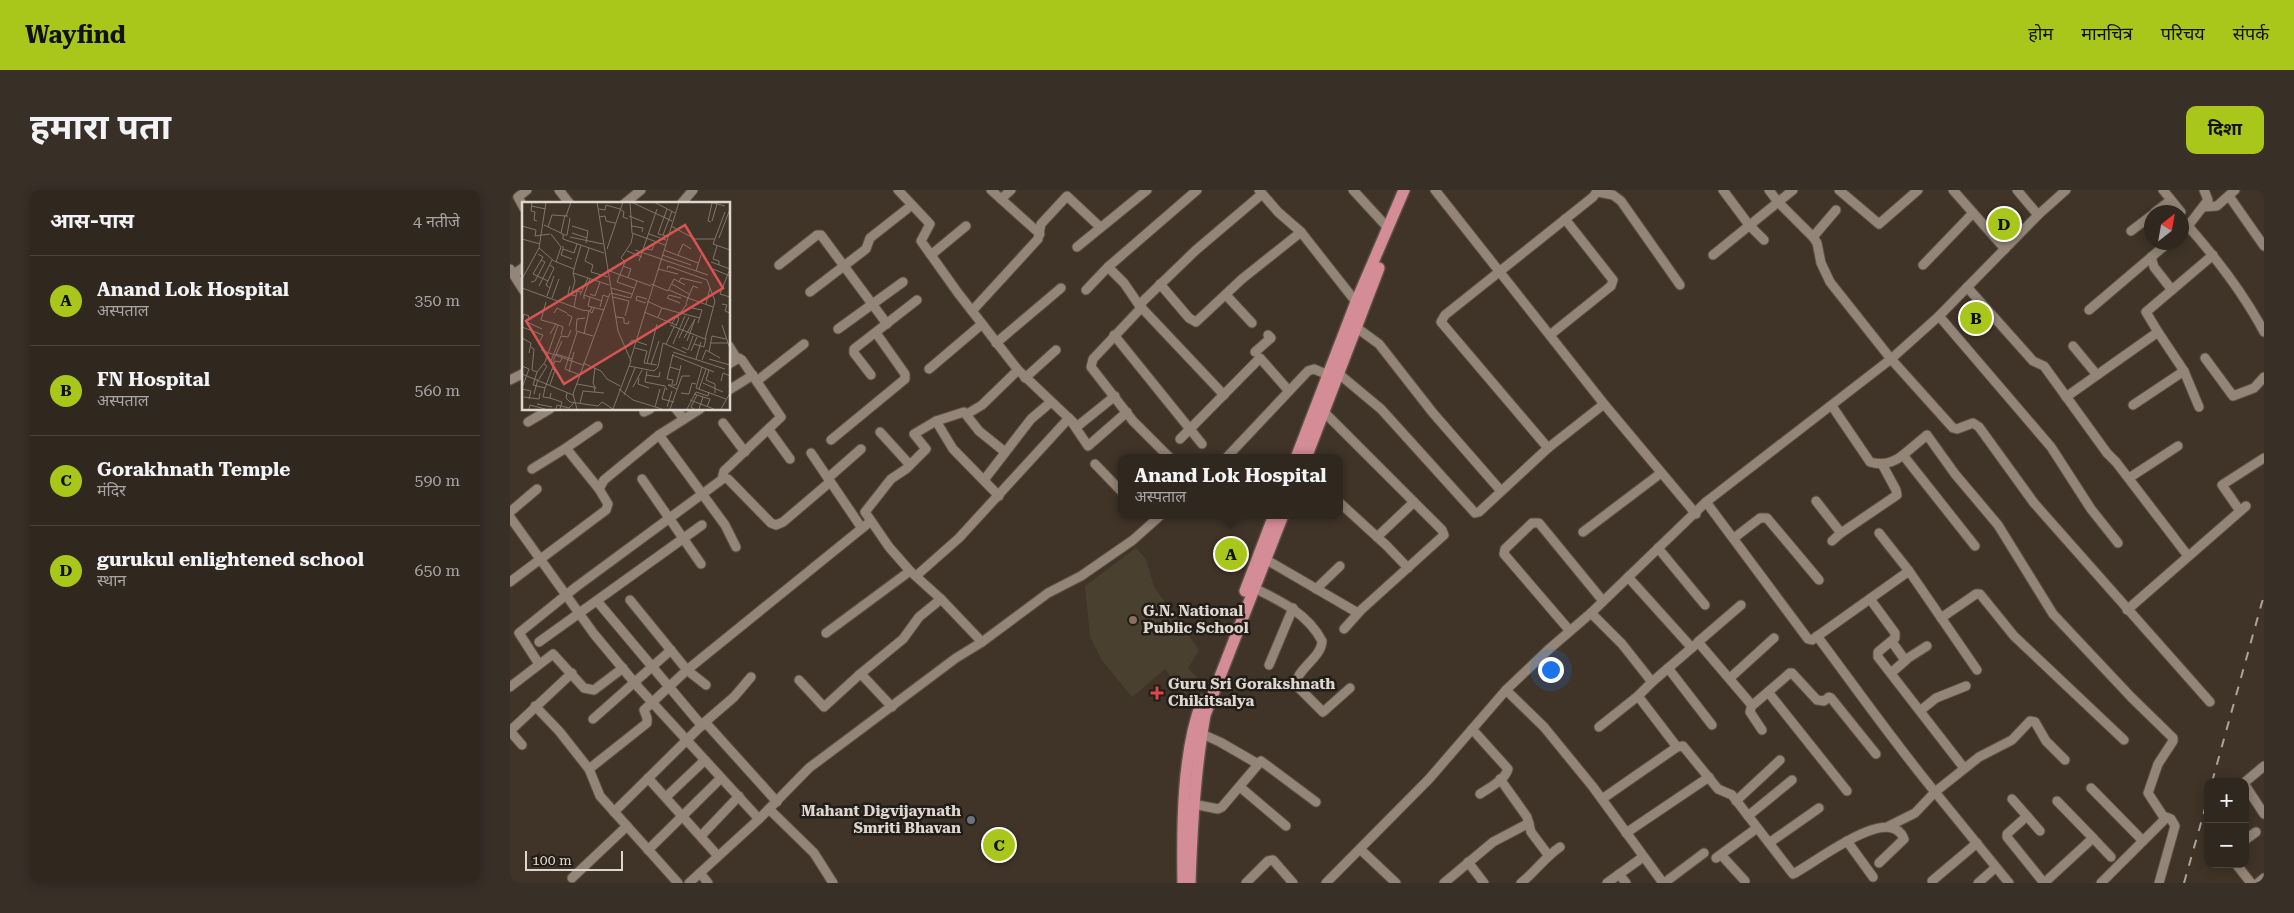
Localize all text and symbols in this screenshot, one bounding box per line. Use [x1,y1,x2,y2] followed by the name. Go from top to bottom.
[25,21,126,49] text: Wayfind
[2028,23,2053,44] text: होम
[2081,23,2133,44] text: मानचित्र
[2161,23,2205,44] text: परिचय
[2233,23,2269,44] text: संपर्क
[2186,106,2264,154] button: दिशा
[30,107,171,148] text: हमारा पता
[522,202,730,410] inset map
[1988,205,2020,243] pin: D
[2144,205,2189,250] north arrow
[50,209,134,233] text: आस-पास
[413,212,460,231] text: 4 नतीजे
[97,278,289,301] text: Anand Lok Hospital
[60,291,72,310] text: A
[414,291,460,310] text: 350 m
[1960,299,1992,337] pin: B
[97,301,149,320] text: अस्पताल
[97,368,210,391] text: FN Hospital
[60,381,72,400] text: B
[414,381,460,400] text: 560 m
[97,391,149,410] text: अस्पताल
[1118,454,1343,519] popup
[97,458,290,481] text: Gorakhnath Temple
[1134,464,1327,487] text: Anand Lok Hospital
[60,471,72,490] text: C
[414,471,460,490] text: 590 m
[97,481,126,500] text: मंदिर
[1134,487,1186,506] text: अस्पताल
[1215,535,1247,573] pin: A
[97,548,364,571] text: gurukul enlightened school
[60,561,72,580] text: D
[414,561,460,580] text: 650 m
[97,571,126,590] text: स्थान
[1143,602,1249,637] place label: G.N. National Public School
[1127,614,1139,626] marker: G.N. National Public School
[1538,657,1564,683] your location
[1168,675,1335,710] place label: Guru Sri Gorakshnath Chikitsalya
[1150,686,1164,700] marker: Guru Sri Gorakshnath Chikitsalya
[2204,778,2249,868] map controls
[2204,778,2249,823] button: +
[801,802,961,837] place label: Mahant Digvijaynath Smriti Bhavan
[965,814,977,826] marker: Mahant Digvijaynath Smriti Bhavan
[2204,823,2249,868] button: −
[983,826,1015,864] pin: C
[525,848,622,871] scale bar
[532,852,572,868] text: 100 m

